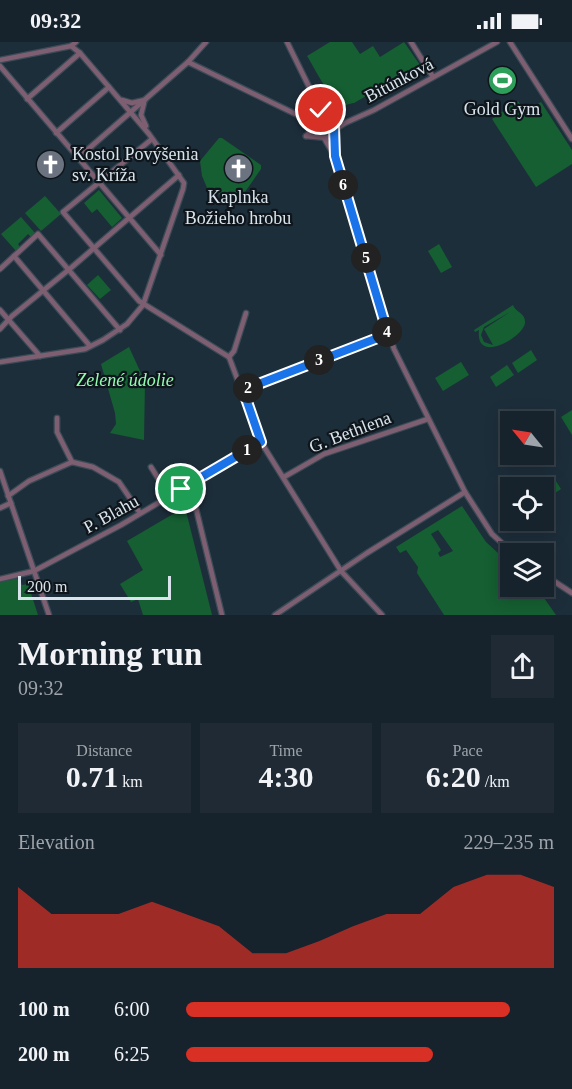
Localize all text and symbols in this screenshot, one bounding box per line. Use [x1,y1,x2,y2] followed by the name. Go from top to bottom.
[30,8,81,33] text: 09:32
[361,54,437,106] street label: Bitúnková
[486,64,518,96] sports icon: Gold Gym
[295,84,346,135] pin
[304,93,337,126] icon: check
[464,99,540,119] place label: Gold Gym
[72,144,199,185] place label: Kostol Povýšenia sv. Kríža
[35,148,67,180] church icon: Kostol Povýšenia sv. Kríža
[222,152,254,184] church icon: Kaplnka Božieho hrobu
[328,170,358,200] pin: 6
[339,176,347,193] text: 6
[185,187,291,228] place label: Kaplnka Božieho hrobu
[351,243,381,273] pin: 5
[362,249,370,266] text: 5
[372,317,402,347] pin: 4
[383,323,391,340] text: 4
[304,345,334,375] pin: 3
[315,351,323,368] text: 3
[76,370,174,390] park label: Zelené údolie
[233,373,263,403] pin: 2
[244,379,252,396] text: 2
[306,407,394,457] street label: G. Bethlena
[500,411,554,465] north arrow
[500,411,554,597] map controls
[232,435,262,465] pin: 1
[243,441,251,458] text: 1
[155,463,206,514] pin
[164,472,197,505] icon: arrive
[500,477,554,531] button: locate
[80,491,142,537] street label: P. Blahu
[500,543,554,597] button: layers
[18,573,171,600] scale bar
[27,578,67,595] text: 200 m
[491,635,554,698] button: share
[18,636,202,672] text: Morning run
[18,677,64,699] text: 09:32
[76,742,132,759] text: Distance
[269,742,303,759] text: Time
[453,742,483,759] text: Pace
[66,760,118,793] text: 0.71
[258,760,313,793] text: 4:30
[426,760,481,793] text: 6:20
[118,773,143,790] text: km
[481,773,510,790] text: /km
[18,831,95,853] text: Elevation
[463,831,554,853] text: 229–235 m
[18,998,70,1020] text: 100 m
[114,998,150,1020] text: 6:00
[18,1043,70,1065] text: 200 m
[114,1043,150,1065] text: 6:25

